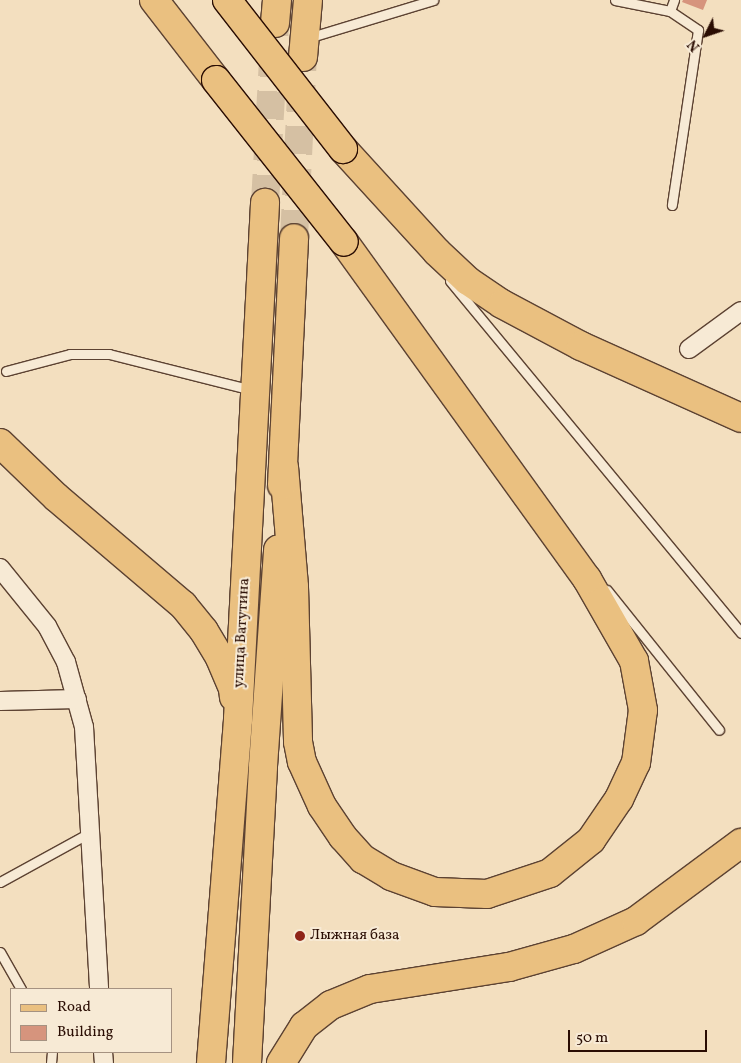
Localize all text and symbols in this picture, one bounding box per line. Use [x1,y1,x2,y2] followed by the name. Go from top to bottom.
[681,10,731,60] north arrow
[684,35,705,55] text: N
[230,578,254,688] street label: улица Ватутина
[310,927,399,945] place label: Лыжная база
[294,930,306,942] marker: Лыжная база
[10,988,172,1053] legend
[57,997,91,1018] text: Road
[571,1020,710,1052] scale bar
[57,1022,113,1043] text: Building
[576,1028,608,1049] text: 50 m

